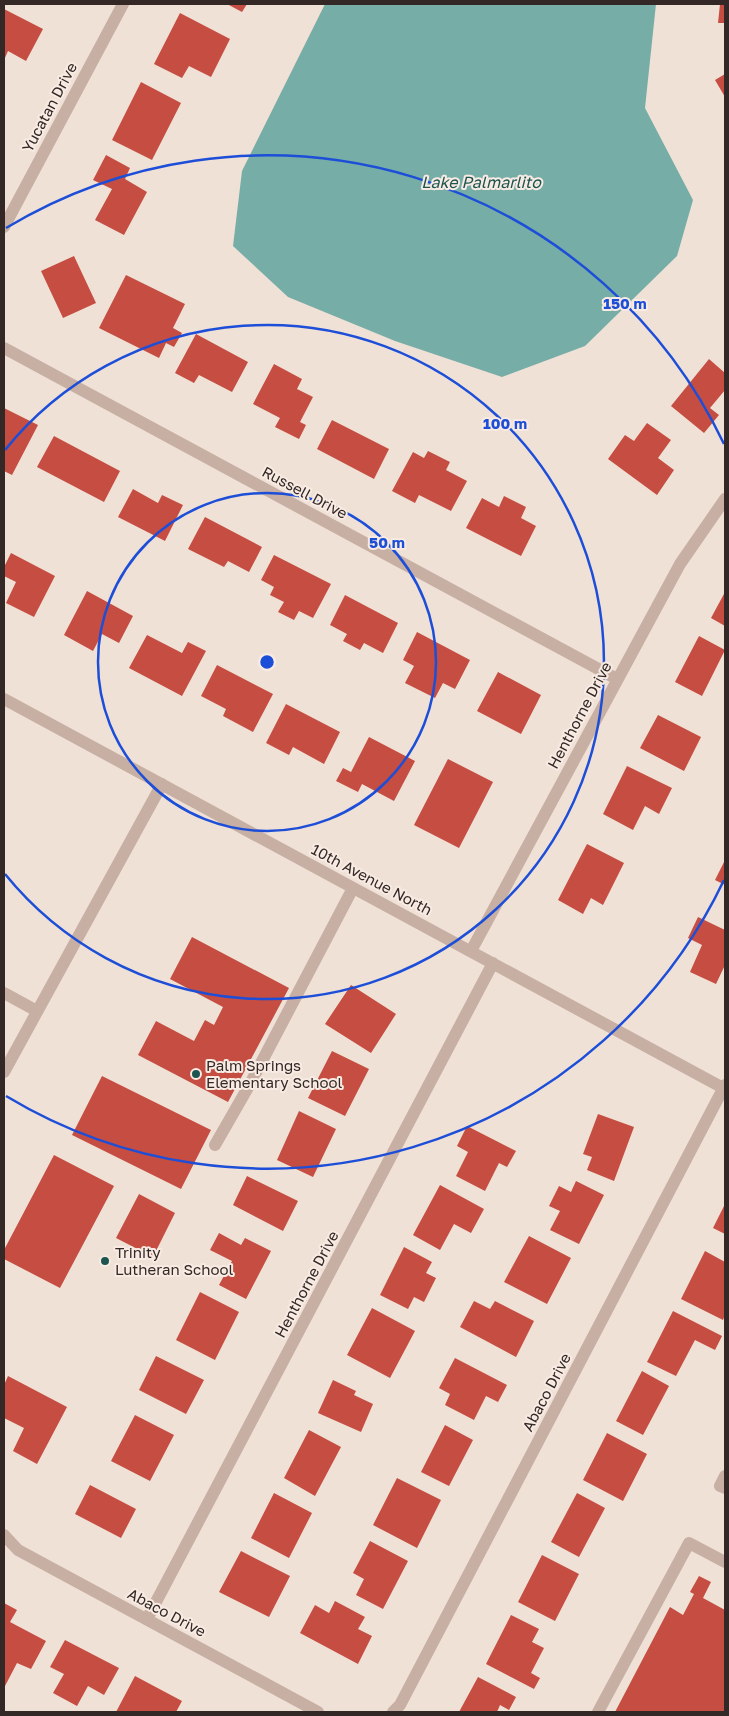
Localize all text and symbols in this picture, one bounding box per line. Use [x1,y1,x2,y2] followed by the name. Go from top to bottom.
[18,59,80,155] street label: Yucatan Drive
[421,172,542,192] water label: Lake Palmarlito
[603,294,647,312] text: 150 m
[483,414,527,432] text: 100 m
[259,462,351,522] street label: Russell Drive
[369,533,405,551] text: 50 m
[258,653,276,671] centre of rings
[543,658,615,771] street label: Henthorne Drive
[309,840,435,918] street label: 10th Avenue North
[206,1056,342,1091] place label: Palm Springs Elementary School
[190,1068,202,1080] marker: Palm Springs Elementary School
[270,1227,342,1340] street label: Henthorne Drive
[115,1243,233,1278] place label: Trinity Lutheran School
[99,1255,111,1267] marker: Trinity Lutheran School
[518,1350,574,1434] street label: Abaco Drive
[125,1584,209,1640] street label: Abaco Drive

